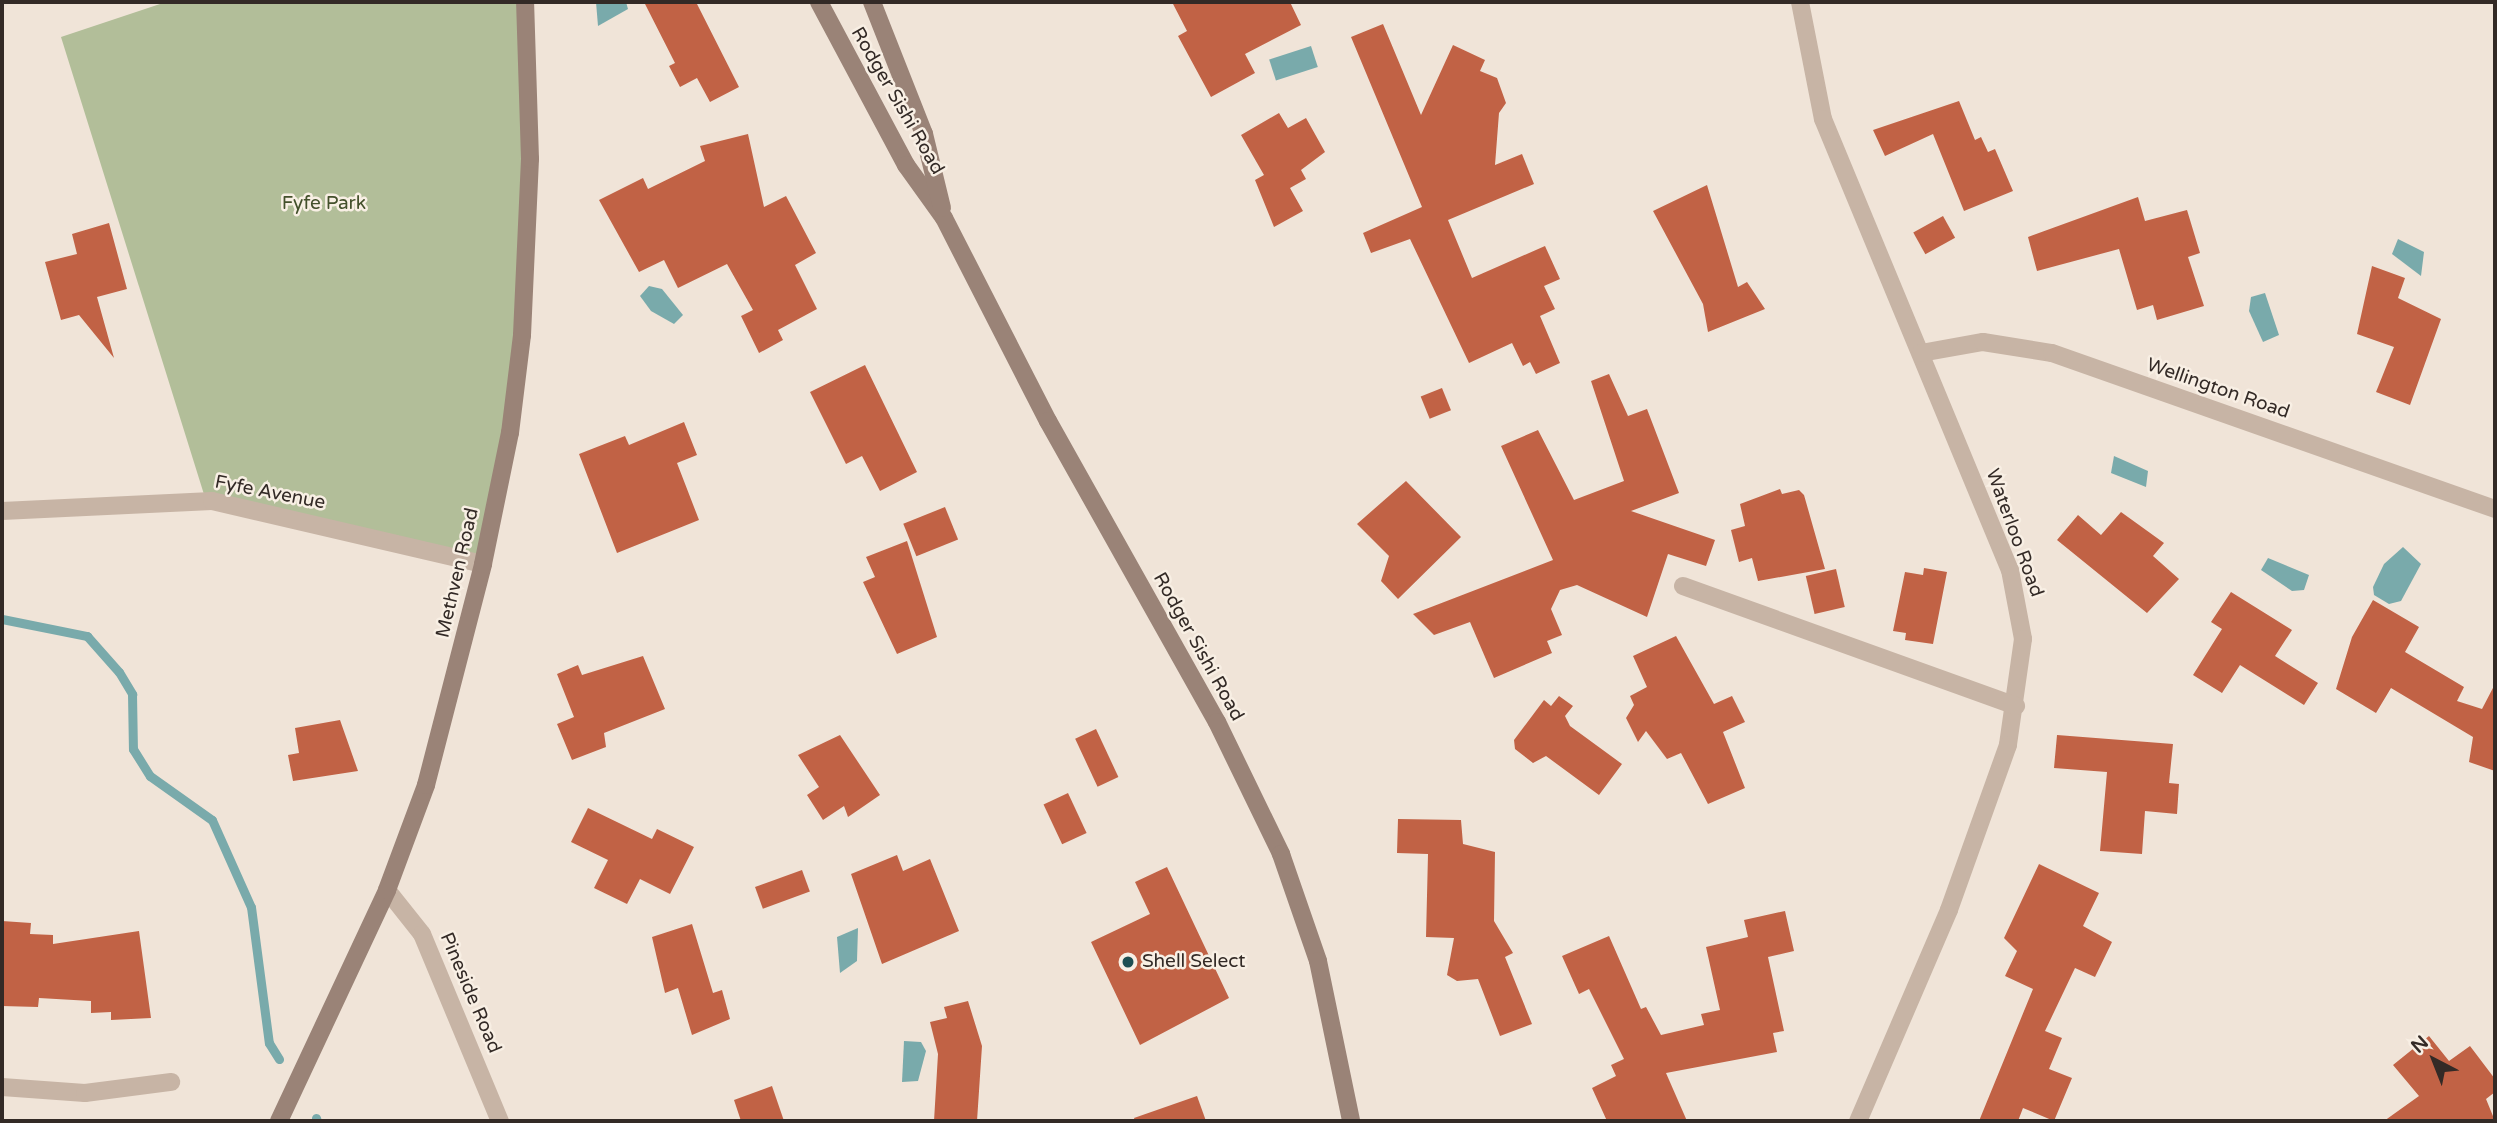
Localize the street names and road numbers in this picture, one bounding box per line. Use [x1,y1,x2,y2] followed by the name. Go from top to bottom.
[846,23,948,179] street label: Rodger Sishi Road
[2143,354,2293,424] street label: Wellington Road
[1980,466,2048,600] street label: Waterloo Road
[213,471,327,515] street label: Fyfe Avenue
[432,506,484,640] street label: Methven Road
[1148,569,1248,725] street label: Rodger Sishi Road
[434,929,506,1057] street label: Pineside Road

